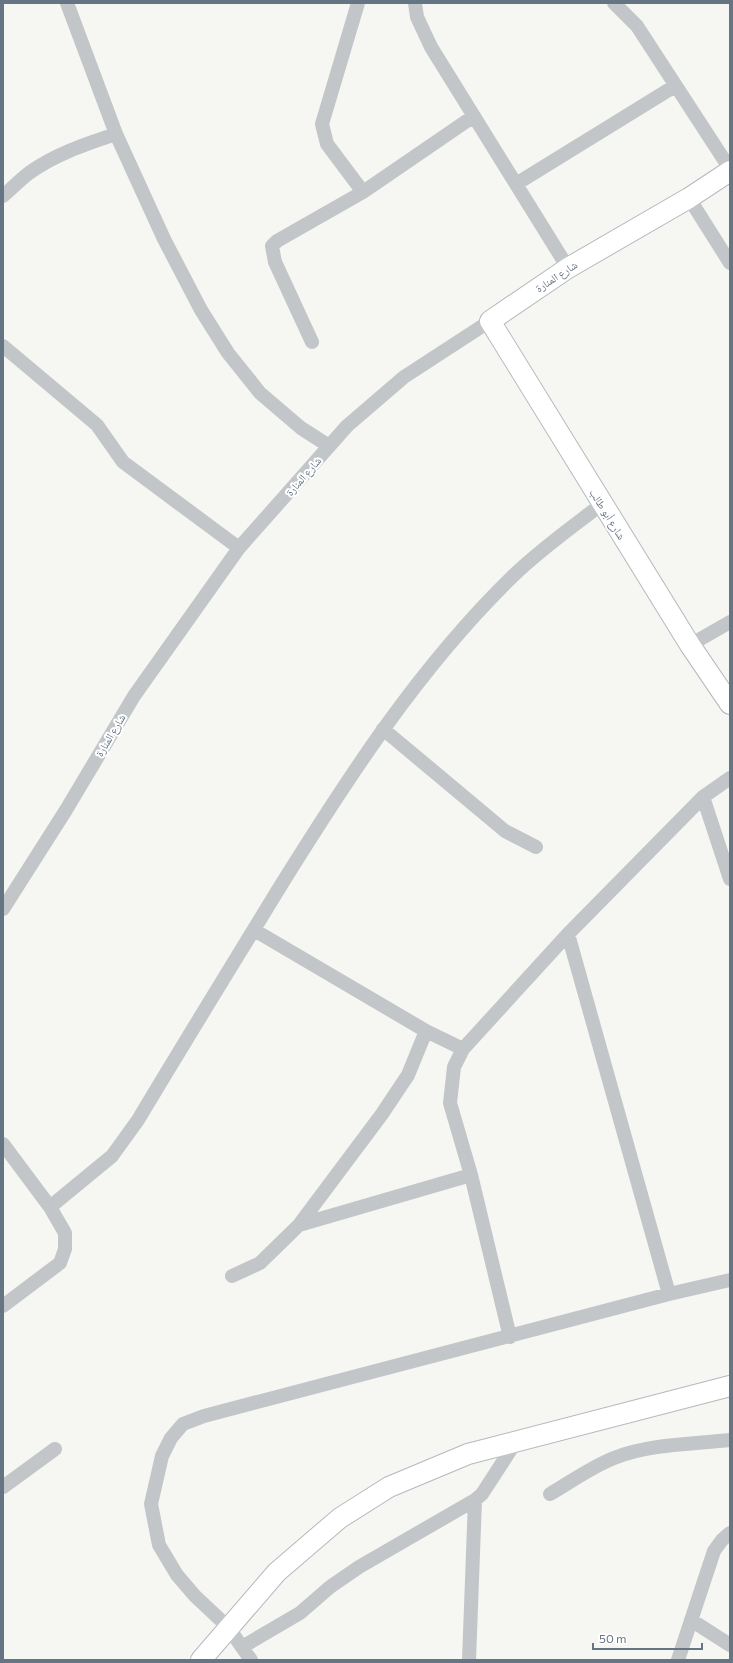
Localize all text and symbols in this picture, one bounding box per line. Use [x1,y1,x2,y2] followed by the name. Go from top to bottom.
[533,258,580,295] street label: شارع المنارة
[283,454,324,499] street label: شارع المنارة
[586,486,629,542] street label: شارع أبو طالب
[92,711,129,759] street label: شارع المنارة
[593,1625,702,1651] scale bar
[599,1631,627,1645] text: 50 m

